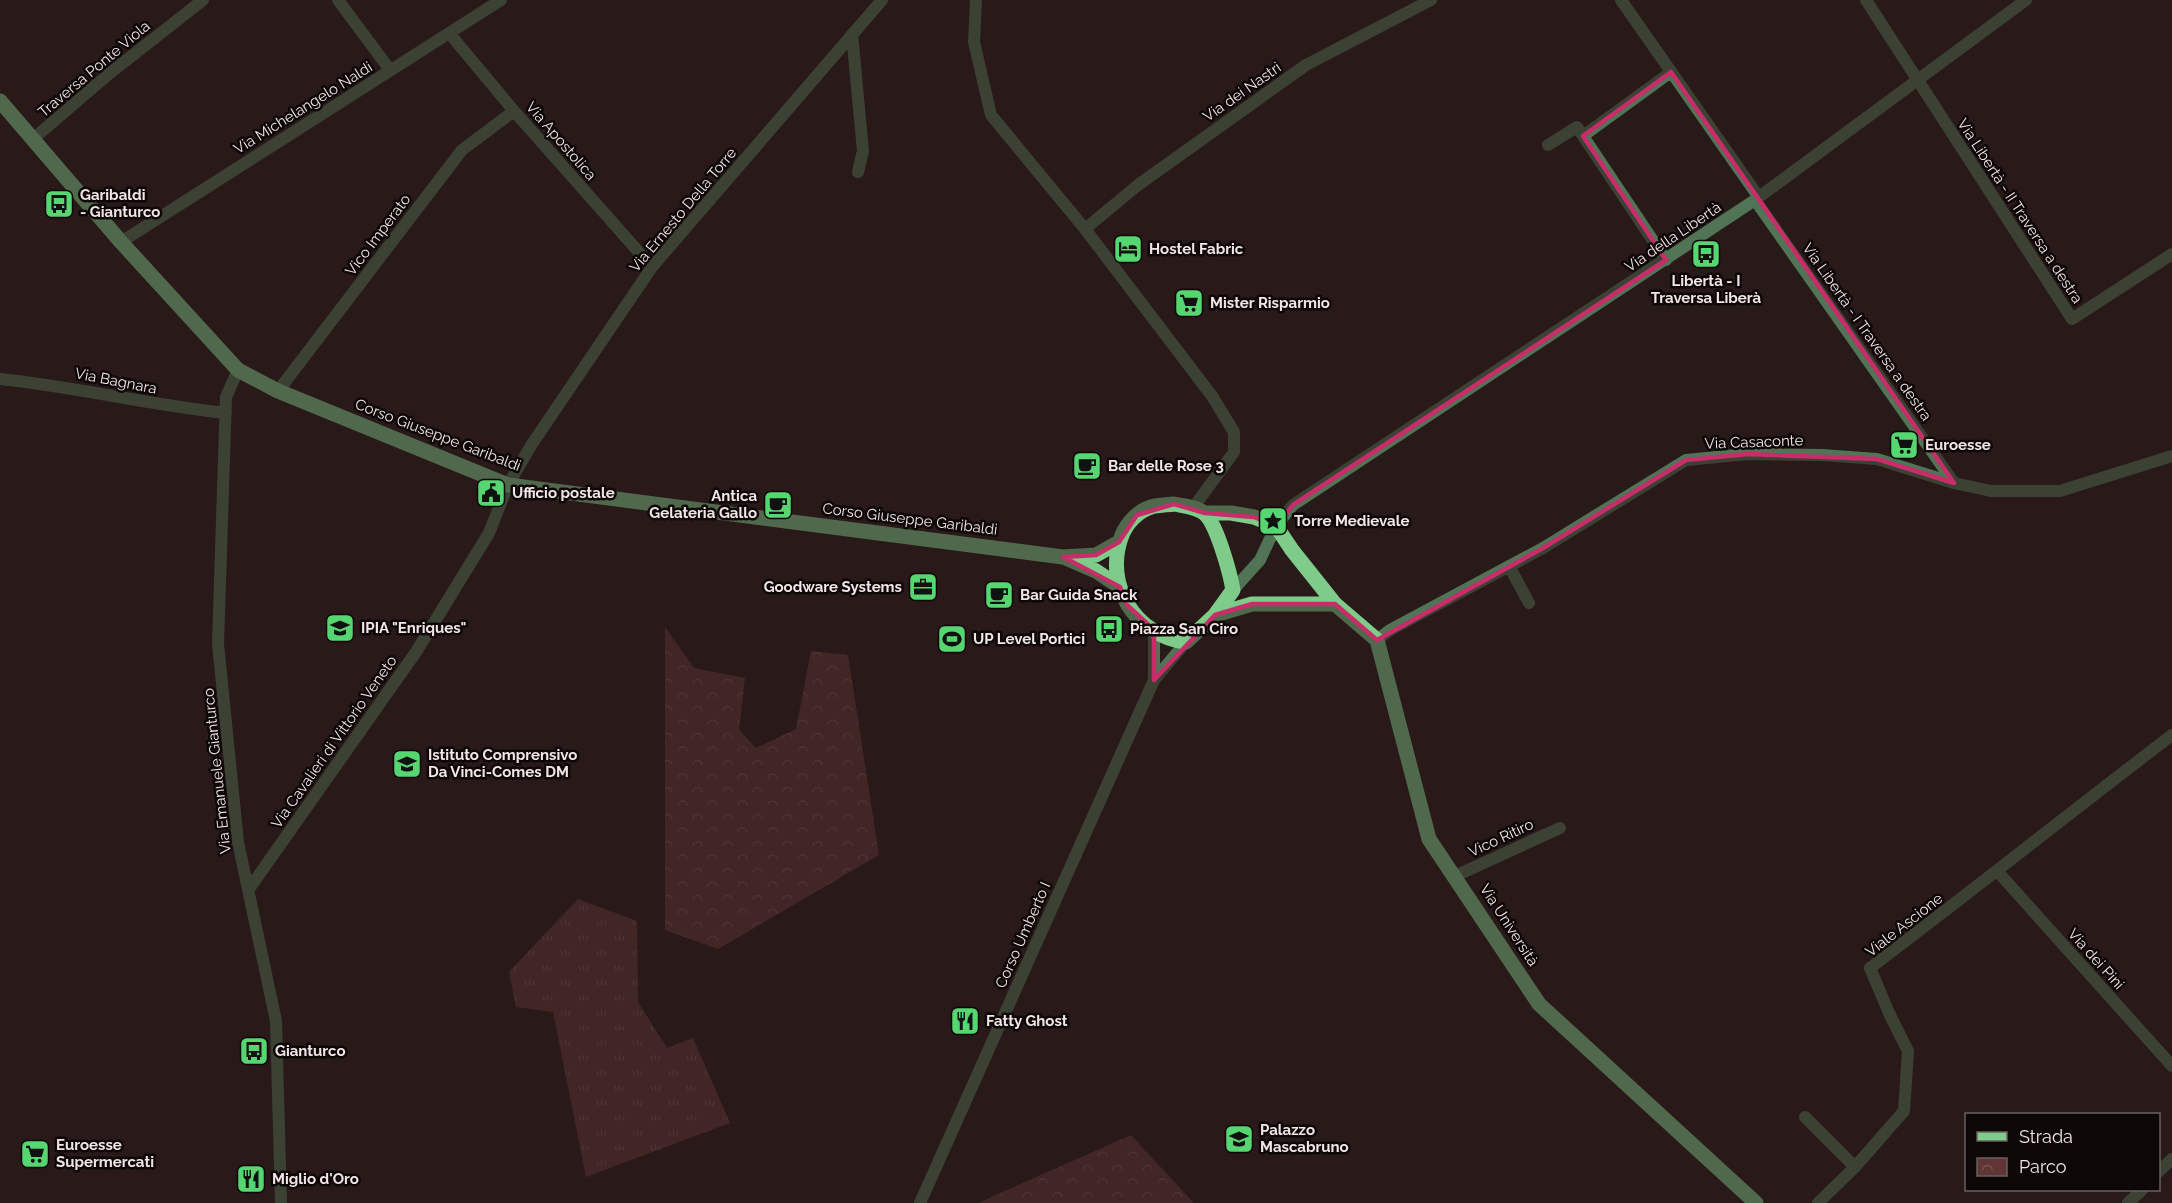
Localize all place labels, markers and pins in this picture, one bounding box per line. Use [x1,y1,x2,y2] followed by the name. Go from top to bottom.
[80,186,160,221] place label: Garibaldi - Gianturco
[43,188,75,220] bus stop icon: Garibaldi - Gianturco
[1112,233,1144,265] hotel icon: Hostel Fabric
[1690,238,1722,270] bus stop icon: Libertà - I Traversa Liberà
[1149,240,1244,258] place label: Hostel Fabric
[1651,272,1762,307] place label: Libertà - I Traversa Liberà
[1173,287,1205,319] supermarket icon: Mister Risparmio
[1210,294,1330,312] place label: Mister Risparmio
[1888,429,1920,461] supermarket icon: Euroesse
[1925,436,1991,454] place label: Euroesse
[1071,450,1103,482] cafe icon: Bar delle Rose 3
[1108,457,1224,475] place label: Bar delle Rose 3
[475,477,507,509] public building icon: Ufficio postale
[512,484,615,502] place label: Ufficio postale
[649,487,757,522] place label: Antica Gelateria Gallo
[762,489,794,521] cafe icon: Antica Gelateria Gallo
[1257,505,1289,537] place icon: Torre Medievale
[1294,512,1409,530] place label: Torre Medievale
[907,571,939,603] office icon: Goodware Systems
[764,578,902,596] place label: Goodware Systems
[983,579,1015,611] cafe icon: Bar Guida Snack
[1020,586,1138,604] place label: Bar Guida Snack
[324,612,356,644] school or university icon: IPIA "Enriques"
[1093,613,1125,645] bus stop icon: Piazza San Ciro
[361,619,466,637] place label: IPIA "Enriques"
[1130,620,1238,638] place label: Piazza San Ciro
[936,623,968,655] sports icon: UP Level Portici
[973,630,1085,648] place label: UP Level Portici
[428,746,577,781] place label: Istituto Comprensivo Da Vinci-Comes DM
[391,748,423,780] school or university icon: Istituto Comprensivo Da Vinci-Comes DM
[949,1005,981,1037] restaurant icon: Fatty Ghost
[986,1012,1068,1030] place label: Fatty Ghost
[238,1035,270,1067] bus stop icon: Gianturco
[275,1042,346,1060] place label: Gianturco
[1260,1121,1349,1156] place label: Palazzo Mascabruno
[1223,1123,1255,1155] school or university icon: Palazzo Mascabruno
[56,1136,154,1171] place label: Euroesse Supermercati
[19,1138,51,1170] supermarket icon: Euroesse Supermercati
[235,1163,267,1195] restaurant icon: Miglio d'Oro
[272,1170,359,1188] place label: Miglio d'Oro

